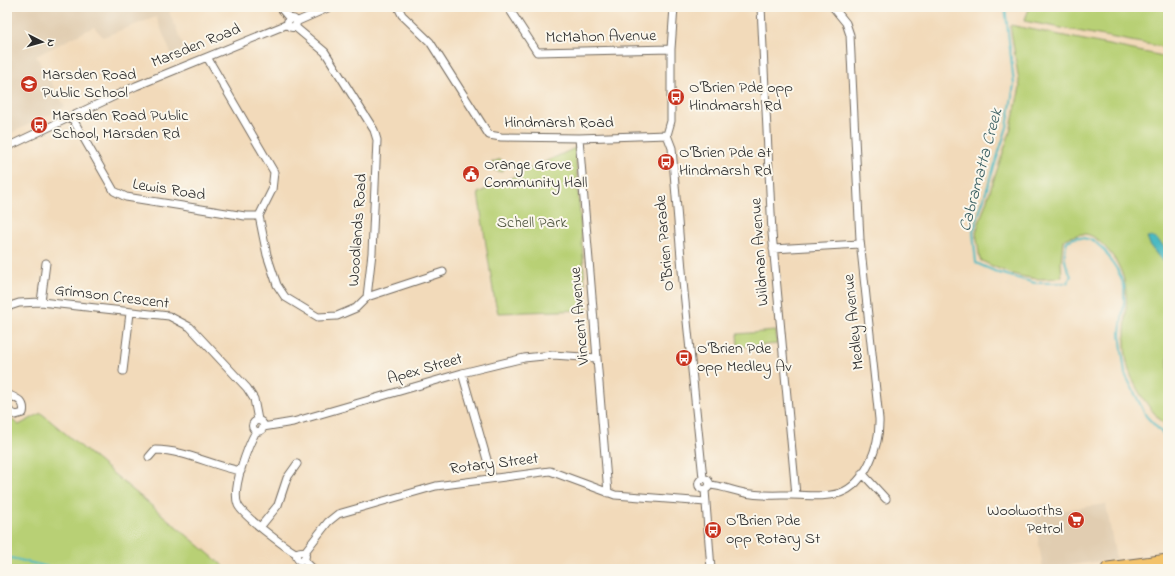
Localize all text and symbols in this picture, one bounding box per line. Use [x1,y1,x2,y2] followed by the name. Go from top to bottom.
[148,17,244,75] street label: Marsden Road
[22,22,62,62] north arrow
[545,24,657,50] street label: McMahon Avenue
[43,38,59,47] text: N
[42,63,136,105] place label: Marsden Road Public School
[19,74,39,94] school or university icon: Marsden Road Public School
[689,76,793,118] place label: O'Brien Pde opp Hindmarsh Rd
[666,87,686,107] bus stop icon: O'Brien Pde opp Hindmarsh Rd
[52,104,189,146] place label: Marsden Road Public School, Marsden Rd
[953,104,1010,234] water label: Cabramatta Creek
[504,111,614,135] street label: Hindmarsh Road
[29,115,49,135] bus stop icon: Marsden Road Public School, Marsden Rd
[679,141,772,183] place label: O'Brien Pde at Hindmarsh Rd
[656,152,676,172] bus stop icon: O'Brien Pde at Hindmarsh Rd
[484,153,588,195] place label: Orange Grove Community Hall
[461,164,481,184] public building icon: Orange Grove Community Hall
[131,172,207,208] street label: Lewis Road
[342,173,374,287] street label: Woodlands Road
[649,193,681,292] street label: O'Brien Parade
[744,196,776,307] street label: Wildman Avenue
[497,211,568,235] park label: Schell Park
[564,265,596,367] street label: Vincent Avenue
[837,272,871,371] street label: Medley Avenue
[53,278,171,316] street label: Grimson Crescent
[697,337,792,379] place label: O'Brien Pde opp Medley Av
[385,347,466,391] street label: Apex Street
[674,348,694,368] bus stop icon: O'Brien Pde opp Medley Av
[448,447,540,481] street label: Rotary Street
[987,499,1063,541] place label: Woolworths Petrol
[726,509,821,551] place label: O'Brien Pde opp Rotary St
[1066,510,1086,530] supermarket icon: Woolworths Petrol
[703,520,723,540] bus stop icon: O'Brien Pde opp Rotary St

